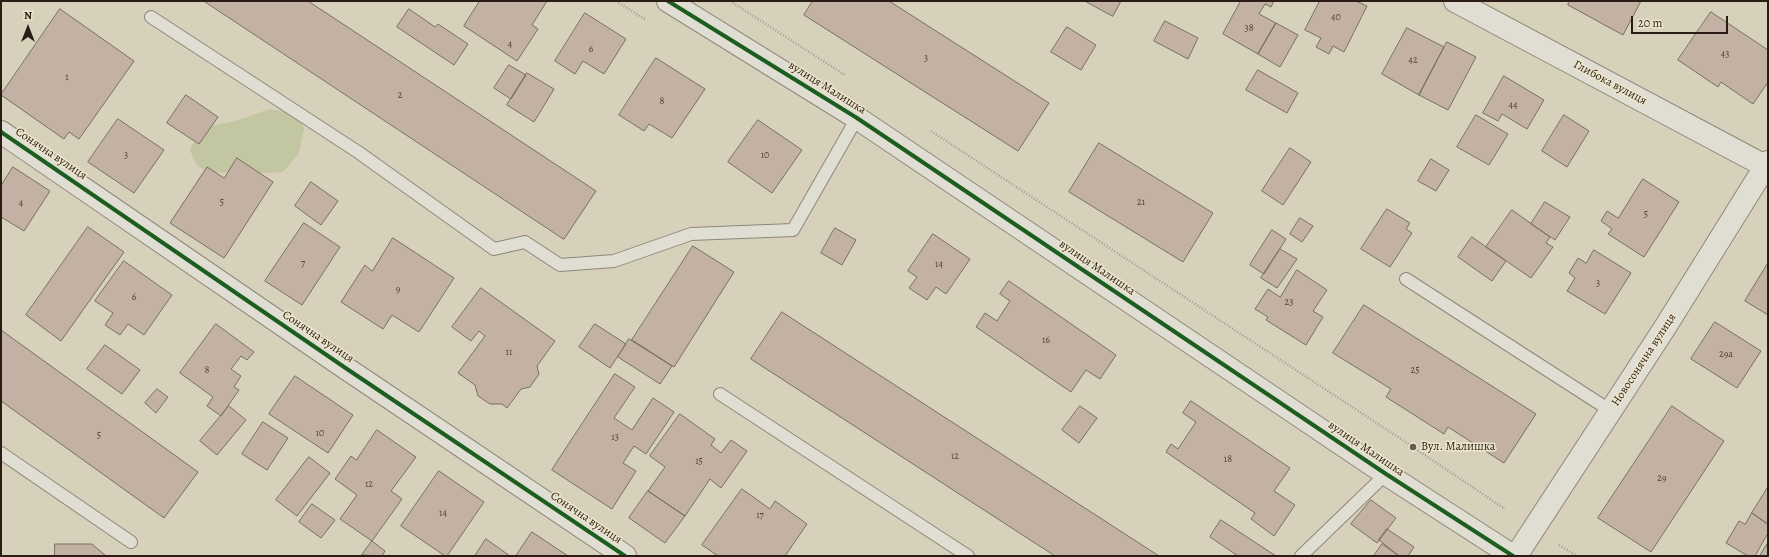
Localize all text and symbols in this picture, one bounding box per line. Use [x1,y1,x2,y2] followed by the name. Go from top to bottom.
[8,8,48,48] north arrow
[24,8,32,23] text: N
[1633,8,1730,34] scale bar
[1331,12,1341,24] house number: 40
[1638,15,1662,31] text: 20 m
[1244,23,1254,35] house number: 38
[508,39,512,51] house number: 4
[589,44,593,56] house number: 6
[1721,49,1729,61] house number: 43
[924,53,928,65] house number: 3
[1408,55,1418,67] house number: 42
[785,58,869,118] street label: вулиця Малишка
[1571,58,1649,108] street label: Глибока вулиця
[65,72,69,84] house number: 1
[398,90,402,102] house number: 2
[660,96,664,108] house number: 8
[1508,100,1518,112] house number: 44
[12,125,90,183] street label: Сонячна вулиця
[124,150,128,162] house number: 3
[761,150,769,162] house number: 10
[220,197,224,209] house number: 5
[1137,197,1145,209] house number: 21
[19,198,23,210] house number: 4
[1644,209,1648,221] house number: 5
[1056,237,1138,299] street label: вулиця Малишка
[301,258,305,270] house number: 7
[935,259,943,271] house number: 14
[1596,278,1600,290] house number: 3
[396,284,400,296] house number: 9
[132,292,136,304] house number: 6
[1285,297,1293,309] house number: 23
[279,308,357,366] street label: Сонячна вулиця
[1609,311,1679,409] street label: Новосонячна вулиця
[1042,335,1050,347] house number: 16
[506,347,512,359] house number: 11
[1719,349,1733,361] house number: 29а
[205,365,209,377] house number: 8
[1410,365,1420,377] house number: 25
[1325,418,1407,480] street label: вулиця Малишка
[316,428,324,440] house number: 10
[97,430,101,442] house number: 5
[611,432,619,444] house number: 13
[1421,440,1495,454] place label: Вул. Малишка
[1408,442,1418,452] marker: Вул. Малишка
[951,451,959,463] house number: 12
[1224,454,1232,466] house number: 18
[695,456,703,468] house number: 15
[1657,473,1667,485] house number: 29
[365,479,373,491] house number: 12
[547,489,625,547] street label: Сонячна вулиця
[439,508,447,520] house number: 14
[756,510,764,522] house number: 17

